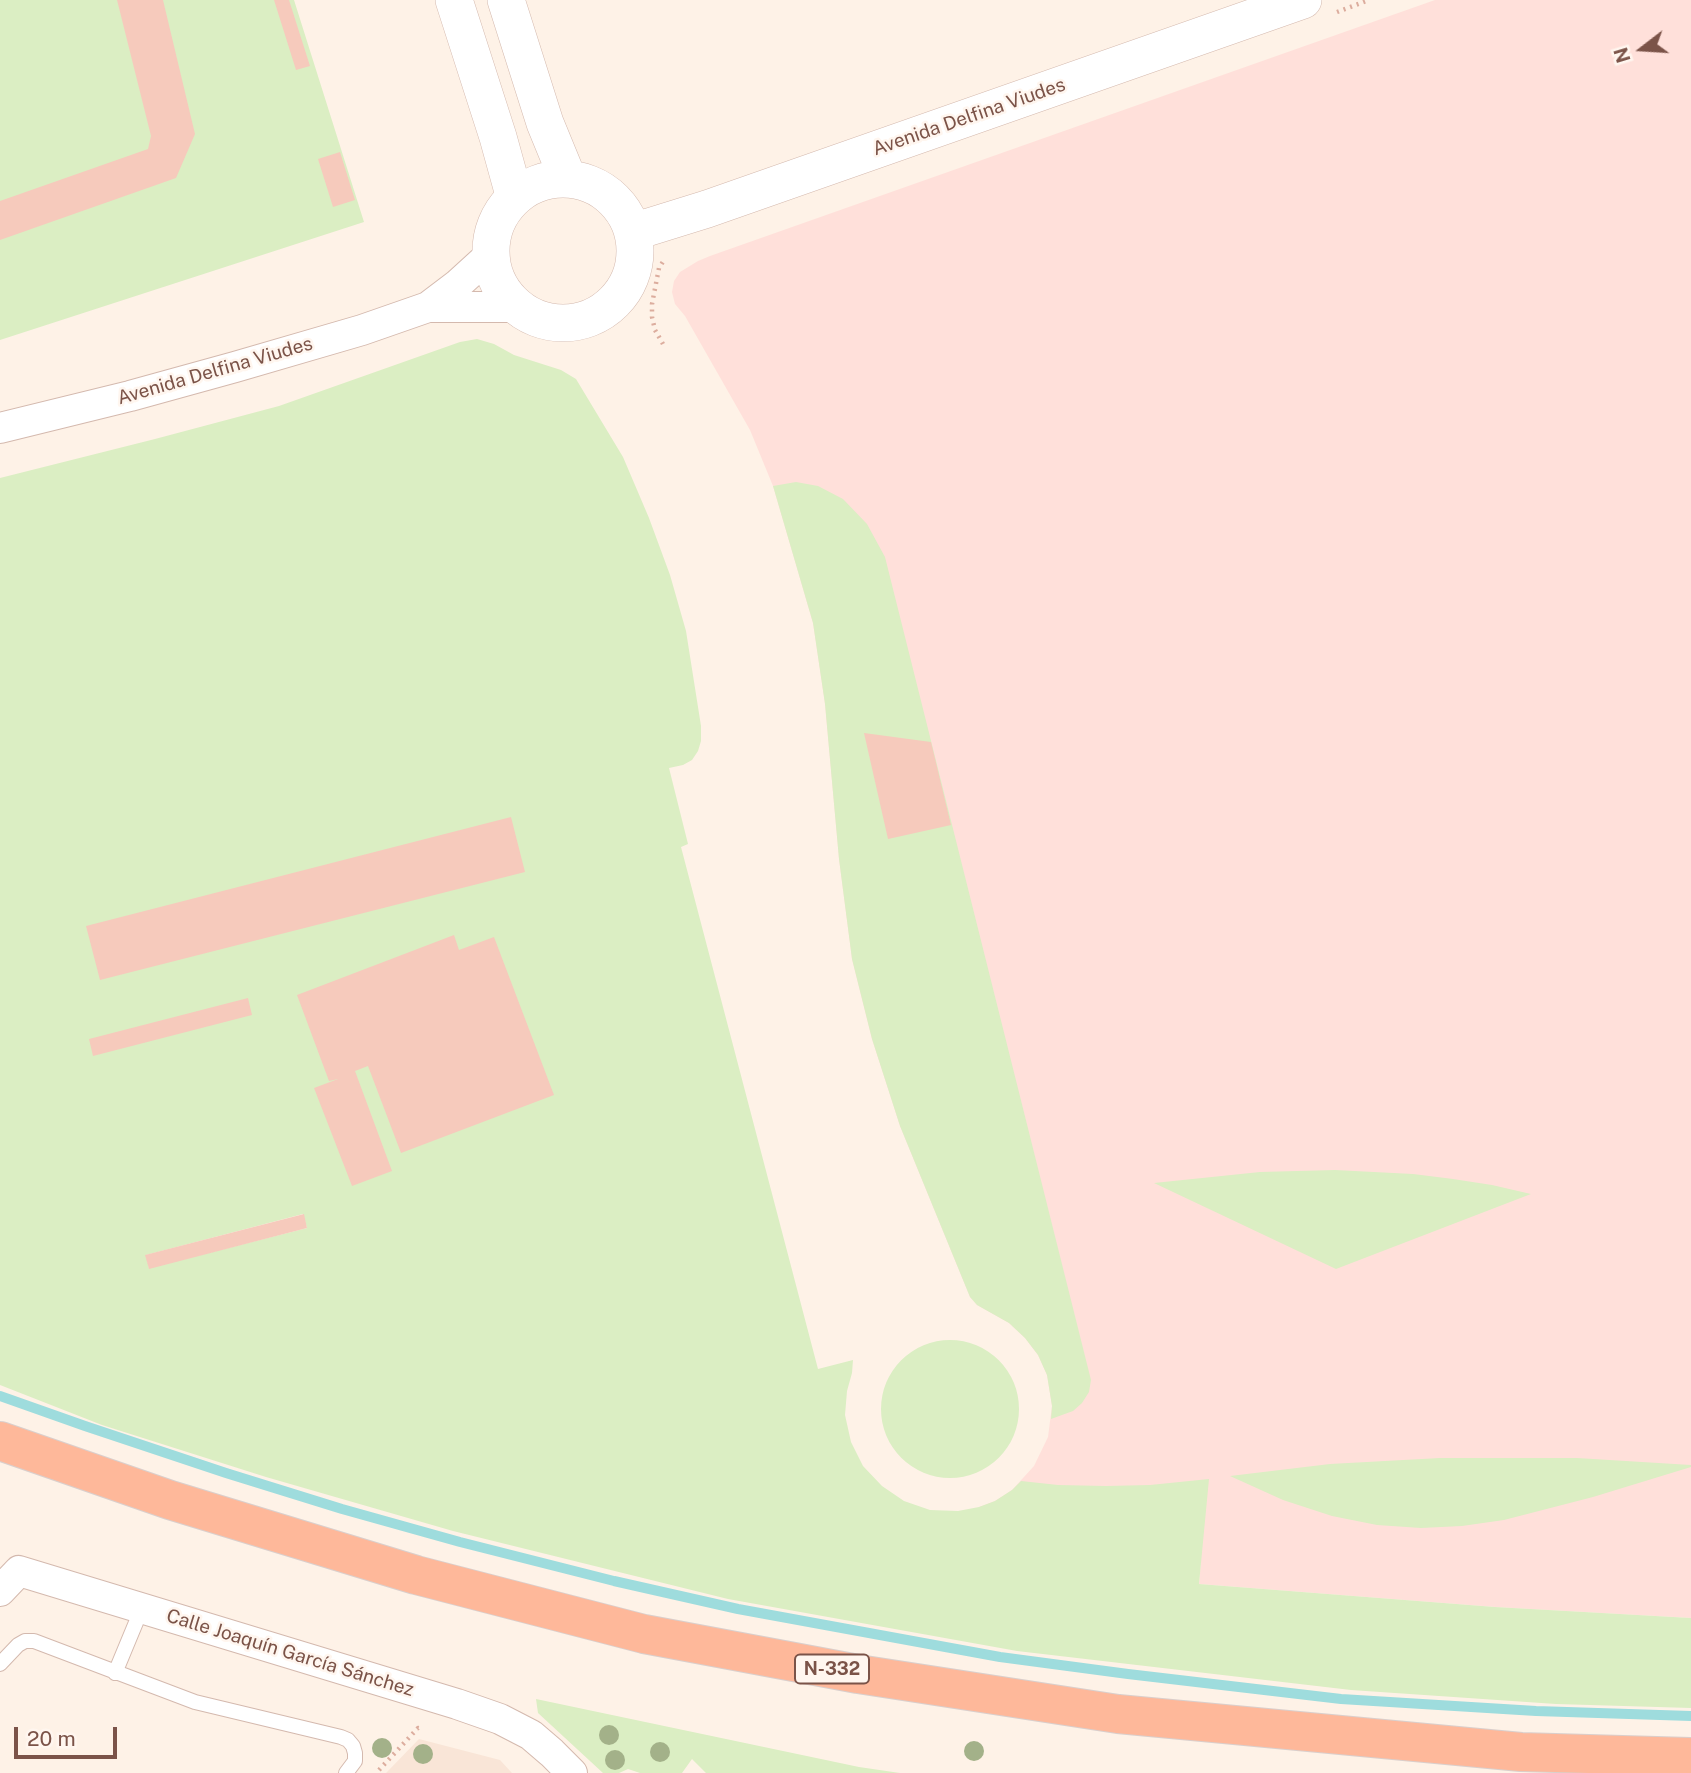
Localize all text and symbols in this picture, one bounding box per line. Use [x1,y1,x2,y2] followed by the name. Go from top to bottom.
[1607,14,1677,84] north arrow
[1609,45,1635,65] text: N
[870,73,1068,161] street label: Avenida Delfina Viudes
[115,332,315,410] street label: Avenida Delfina Viudes
[164,1604,416,1702] street label: Calle Joaquín García Sánchez
[795,1654,869,1684] road number: N-332
[18,1714,121,1758] scale bar
[27,1726,76,1751] text: 20 m

